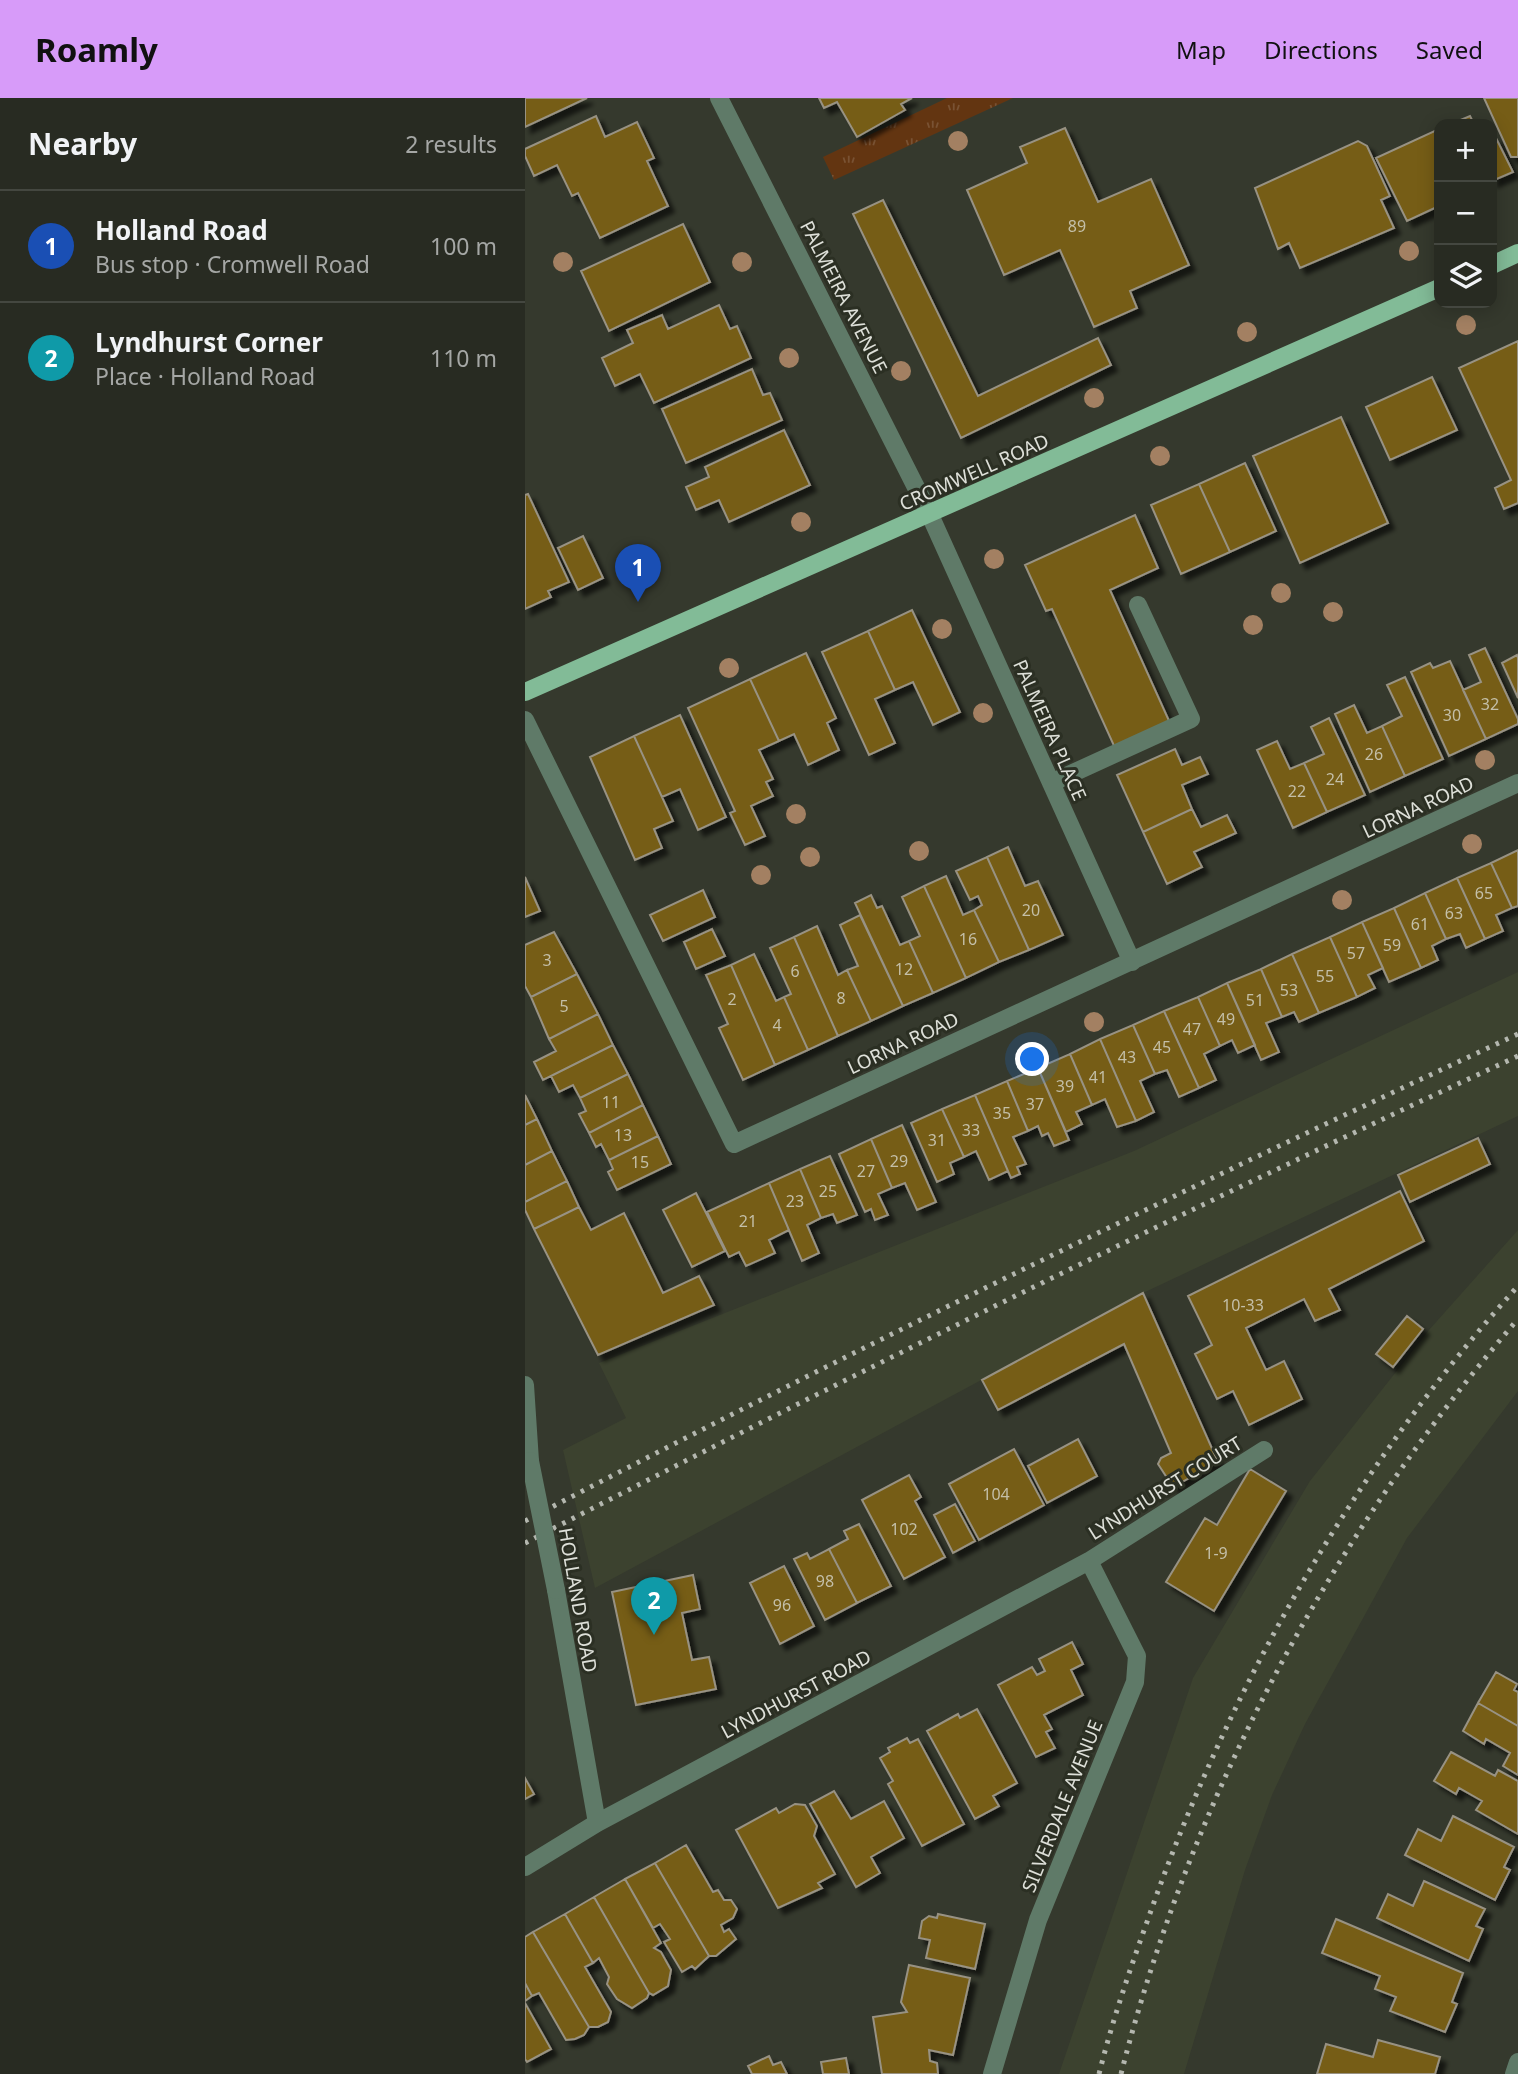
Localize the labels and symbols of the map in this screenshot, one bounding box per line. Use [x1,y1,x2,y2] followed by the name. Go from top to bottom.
[1068,215,1086,237] house number: 89
[794,216,894,378] street label: PALMEIRA AVENUE
[895,427,1053,517] street label: CROMWELL ROAD
[615,544,661,602] pin: 1
[1007,655,1093,805] street label: PALMEIRA PLACE
[1481,693,1499,715] house number: 32
[1443,704,1461,726] house number: 30
[1365,743,1383,765] house number: 26
[1326,768,1344,790] house number: 24
[1358,770,1478,844] street label: LORNA ROAD
[1288,780,1306,802] house number: 22
[1475,882,1493,904] house number: 65
[1022,899,1040,921] house number: 20
[1445,902,1463,924] house number: 63
[1411,913,1429,935] house number: 61
[959,928,977,950] house number: 16
[1383,934,1401,956] house number: 59
[1347,942,1365,964] house number: 57
[542,949,552,971] house number: 3
[895,958,913,980] house number: 12
[790,960,800,982] house number: 6
[1316,965,1334,987] house number: 55
[1280,979,1298,1001] house number: 53
[836,987,846,1009] house number: 8
[727,988,737,1010] house number: 2
[1246,989,1264,1011] house number: 51
[559,995,569,1017] house number: 5
[843,1006,963,1080] street label: LORNA ROAD
[1217,1008,1235,1030] house number: 49
[772,1014,782,1036] house number: 4
[1183,1018,1201,1040] house number: 47
[1153,1036,1171,1058] house number: 45
[1015,1042,1049,1076] your location
[1118,1046,1136,1068] house number: 43
[1089,1066,1107,1088] house number: 41
[1056,1075,1074,1097] house number: 39
[602,1091,620,1113] house number: 11
[1026,1093,1044,1115] house number: 37
[993,1102,1011,1124] house number: 35
[962,1119,980,1141] house number: 33
[614,1124,632,1146] house number: 13
[928,1129,946,1151] house number: 31
[890,1150,908,1172] house number: 29
[631,1151,649,1173] house number: 15
[857,1160,875,1182] house number: 27
[819,1180,837,1202] house number: 25
[786,1190,804,1212] house number: 23
[739,1210,757,1232] house number: 21
[1222,1294,1264,1316] house number: 10-33
[1083,1430,1247,1546] street label: LYNDHURST COURT
[982,1483,1010,1505] house number: 104
[890,1518,918,1540] house number: 102
[552,1526,604,1674] street label: HOLLAND ROAD
[1204,1542,1228,1564] house number: 1-9
[816,1570,834,1592] house number: 98
[631,1577,677,1635] pin: 2
[773,1594,791,1616] house number: 96
[716,1643,876,1745] street label: LYNDHURST ROAD
[1016,1716,1108,1896] street label: SILVERDALE AVENUE

